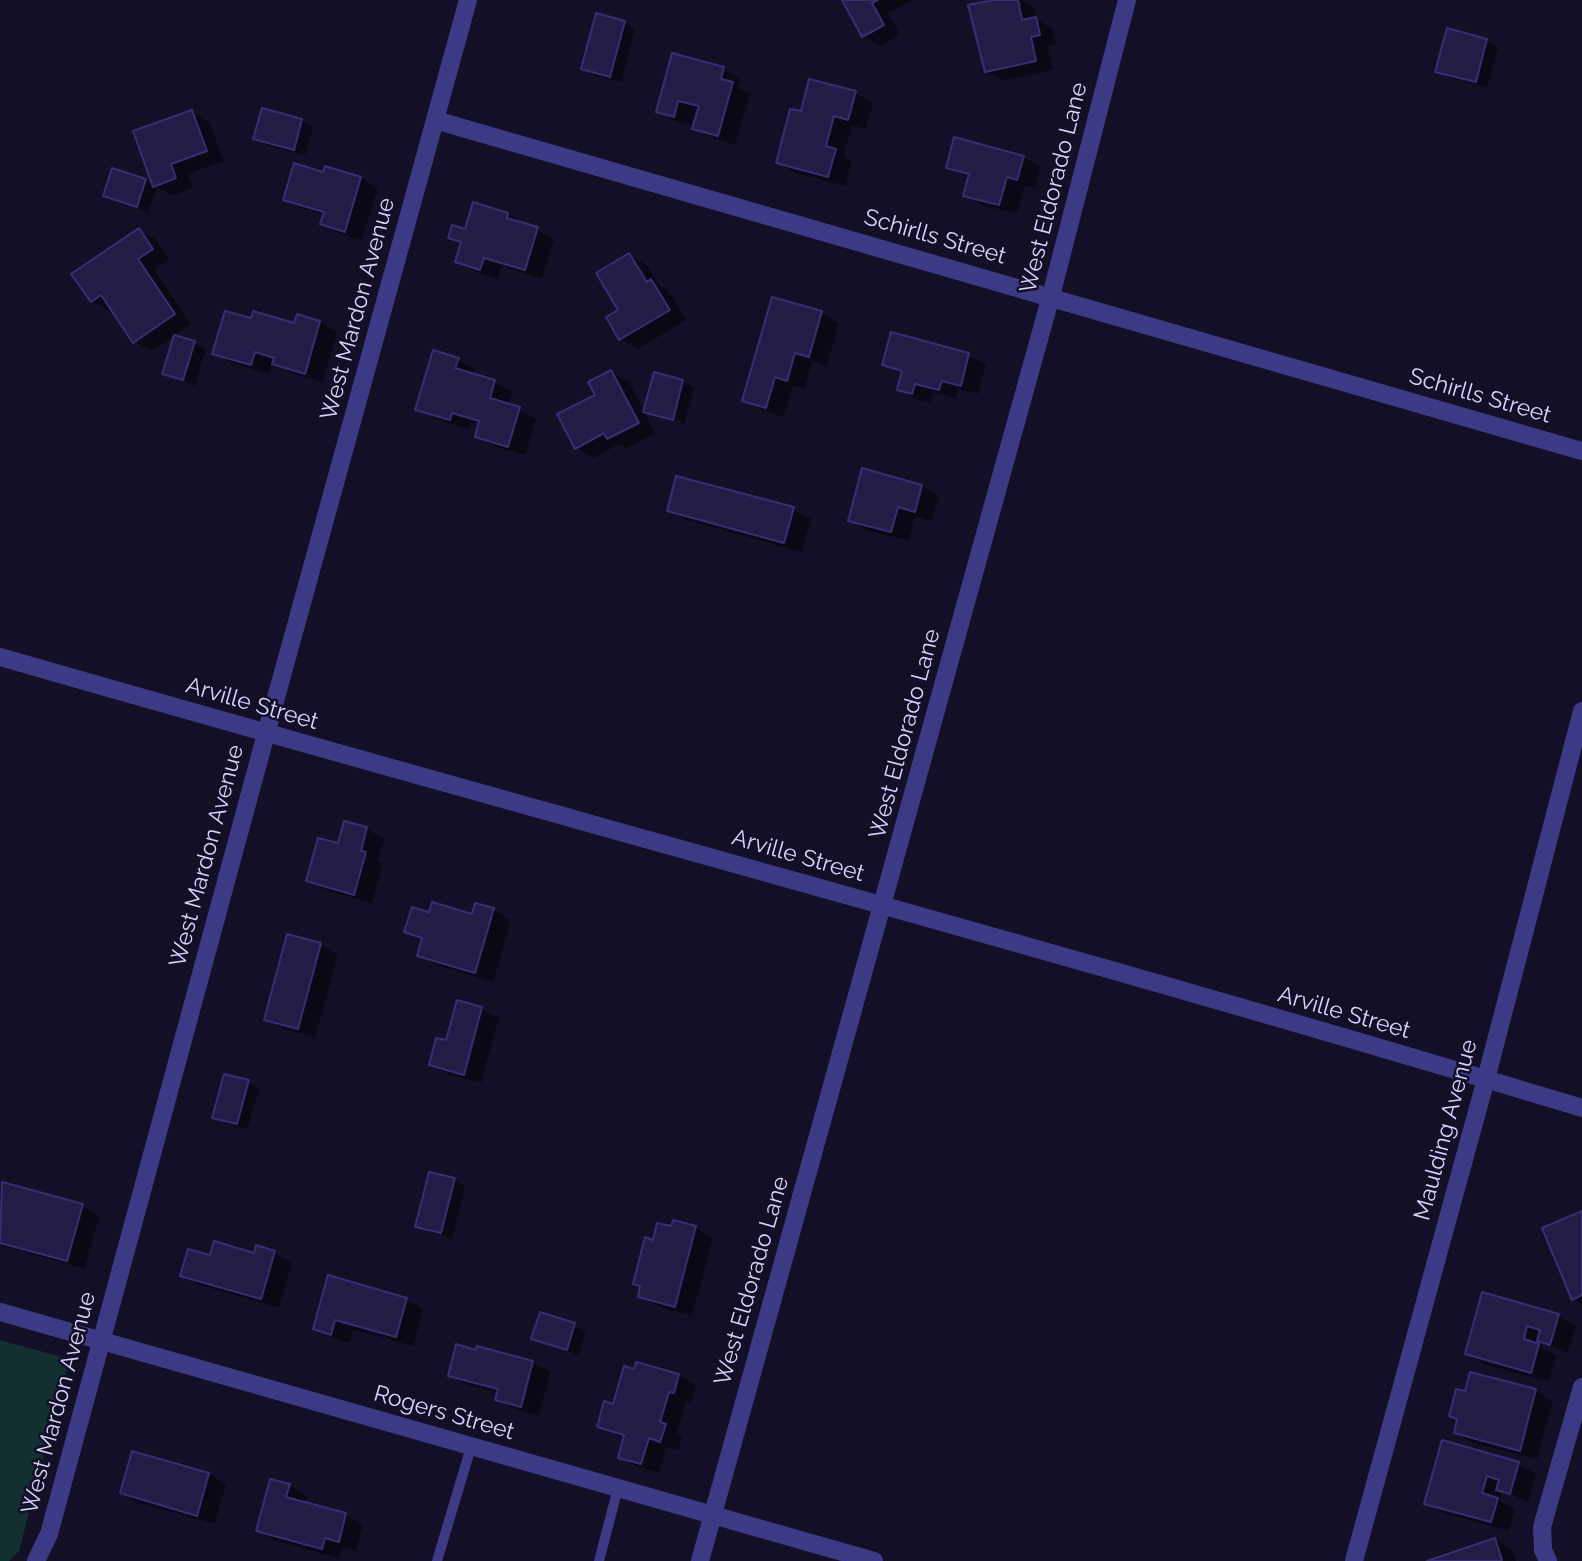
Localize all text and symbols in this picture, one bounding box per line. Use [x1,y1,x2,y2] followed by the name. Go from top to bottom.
[1014,80,1094,296] street label: West Eldorado Lane
[315,195,401,423] street label: West Mardon Avenue
[861,204,1009,270] street label: Schirlls Street
[1406,363,1554,429] street label: Schirlls Street
[864,626,946,842] street label: West Eldorado Lane
[183,672,321,736] street label: Arville Street
[164,742,250,970] street label: West Mardon Avenue
[729,824,867,888] street label: Arville Street
[1275,981,1413,1045] street label: Arville Street
[1409,1037,1483,1223] street label: Maulding Avenue
[709,1173,795,1389] street label: West Eldorado Lane
[16,1289,102,1517] street label: West Mardon Avenue
[371,1380,517,1446] street label: Rogers Street

